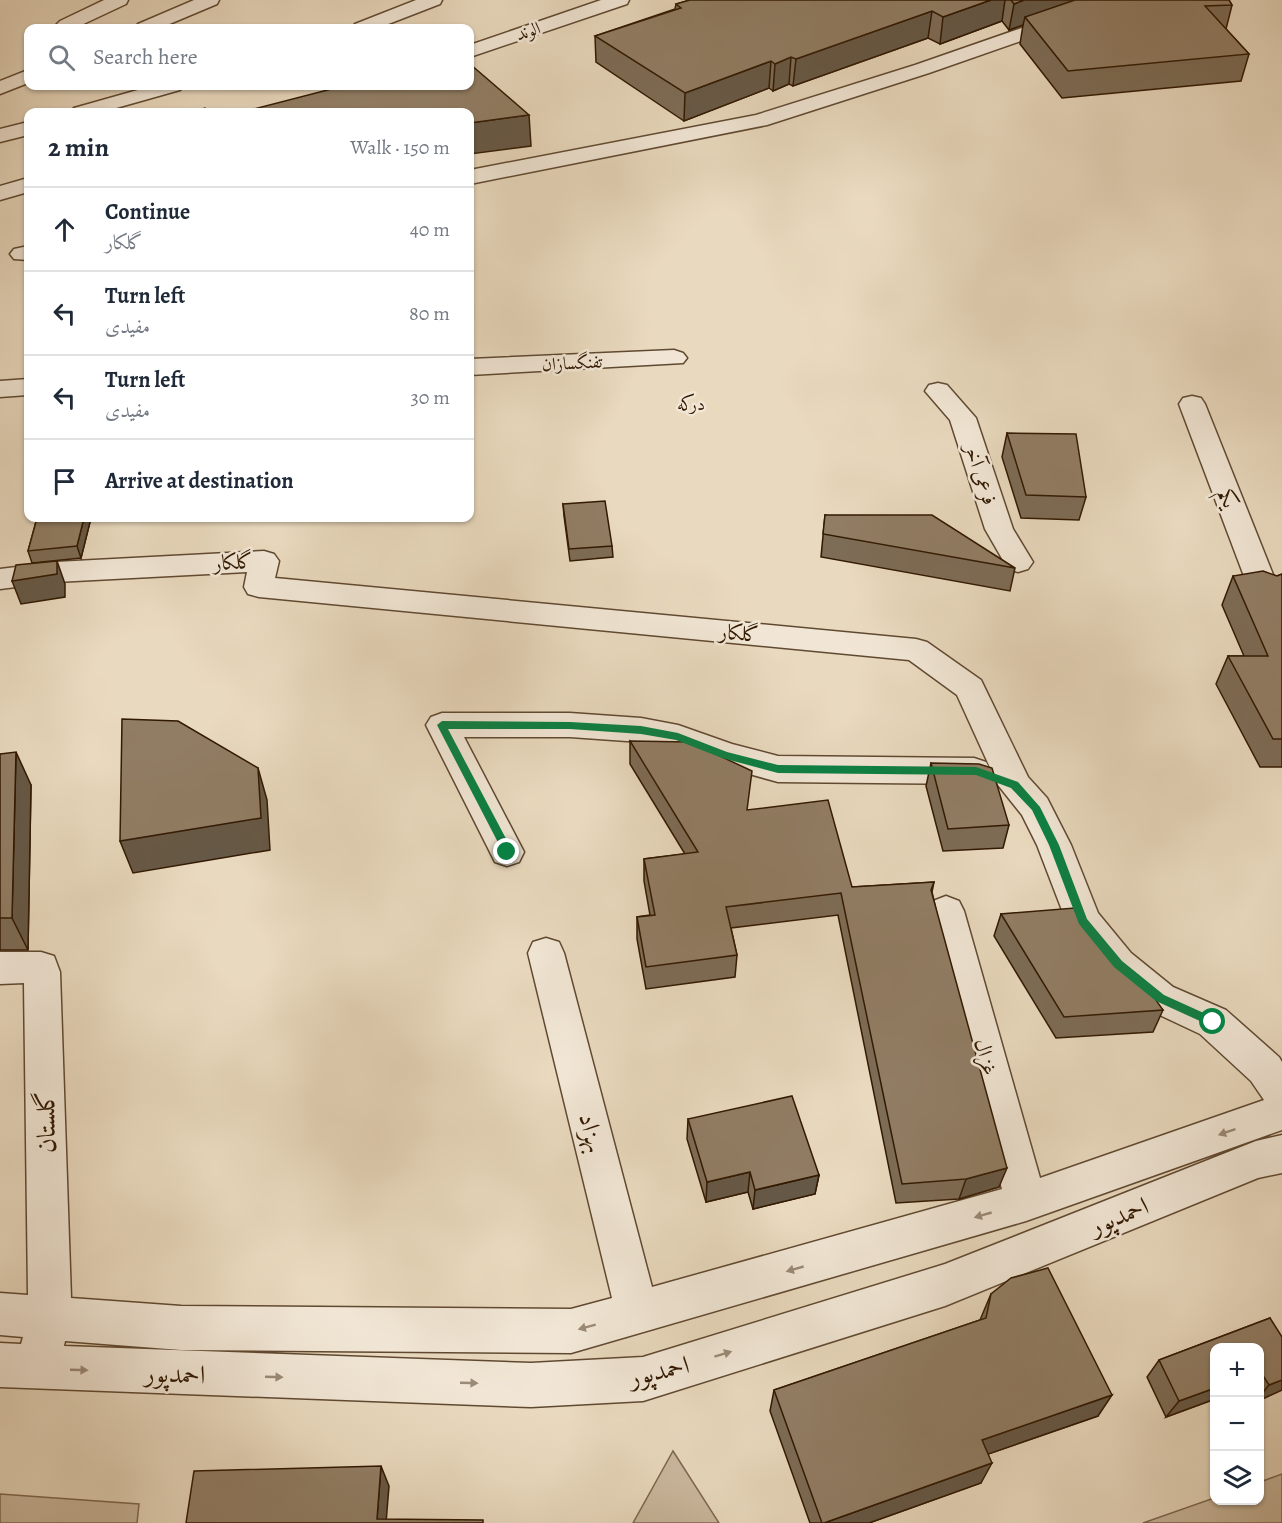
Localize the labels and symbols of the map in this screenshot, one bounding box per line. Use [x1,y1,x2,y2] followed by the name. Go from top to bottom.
[512,16,544,46] street label: الوند
[541,349,604,377] street label: تفنگسازان
[677,392,705,416] district label: درکه
[957,438,1004,508] street label: فرعی آخر
[1206,484,1245,515] street label: یکم
[210,547,254,577] street label: گلکار
[716,617,760,649] street label: گلکار
[493,838,519,864] route end
[1199,1008,1225,1034] route start
[967,1035,1004,1079] street label: غزال
[28,1091,64,1153] street label: گلستان
[570,1109,614,1157] street label: بهزاد
[1218,1127,1236,1137] one-way arrow
[1081,1188,1154,1246] street label: احمدپور
[974,1211,992,1220] one-way arrow
[786,1264,804,1274] one-way arrow
[578,1322,596,1332] one-way arrow
[622,1347,693,1397] street label: احمدپور
[714,1349,732,1358] one-way arrow
[141,1355,206,1394] street label: احمدپور
[70,1365,89,1374] one-way arrow
[265,1373,284,1382] one-way arrow
[460,1378,479,1388] one-way arrow

